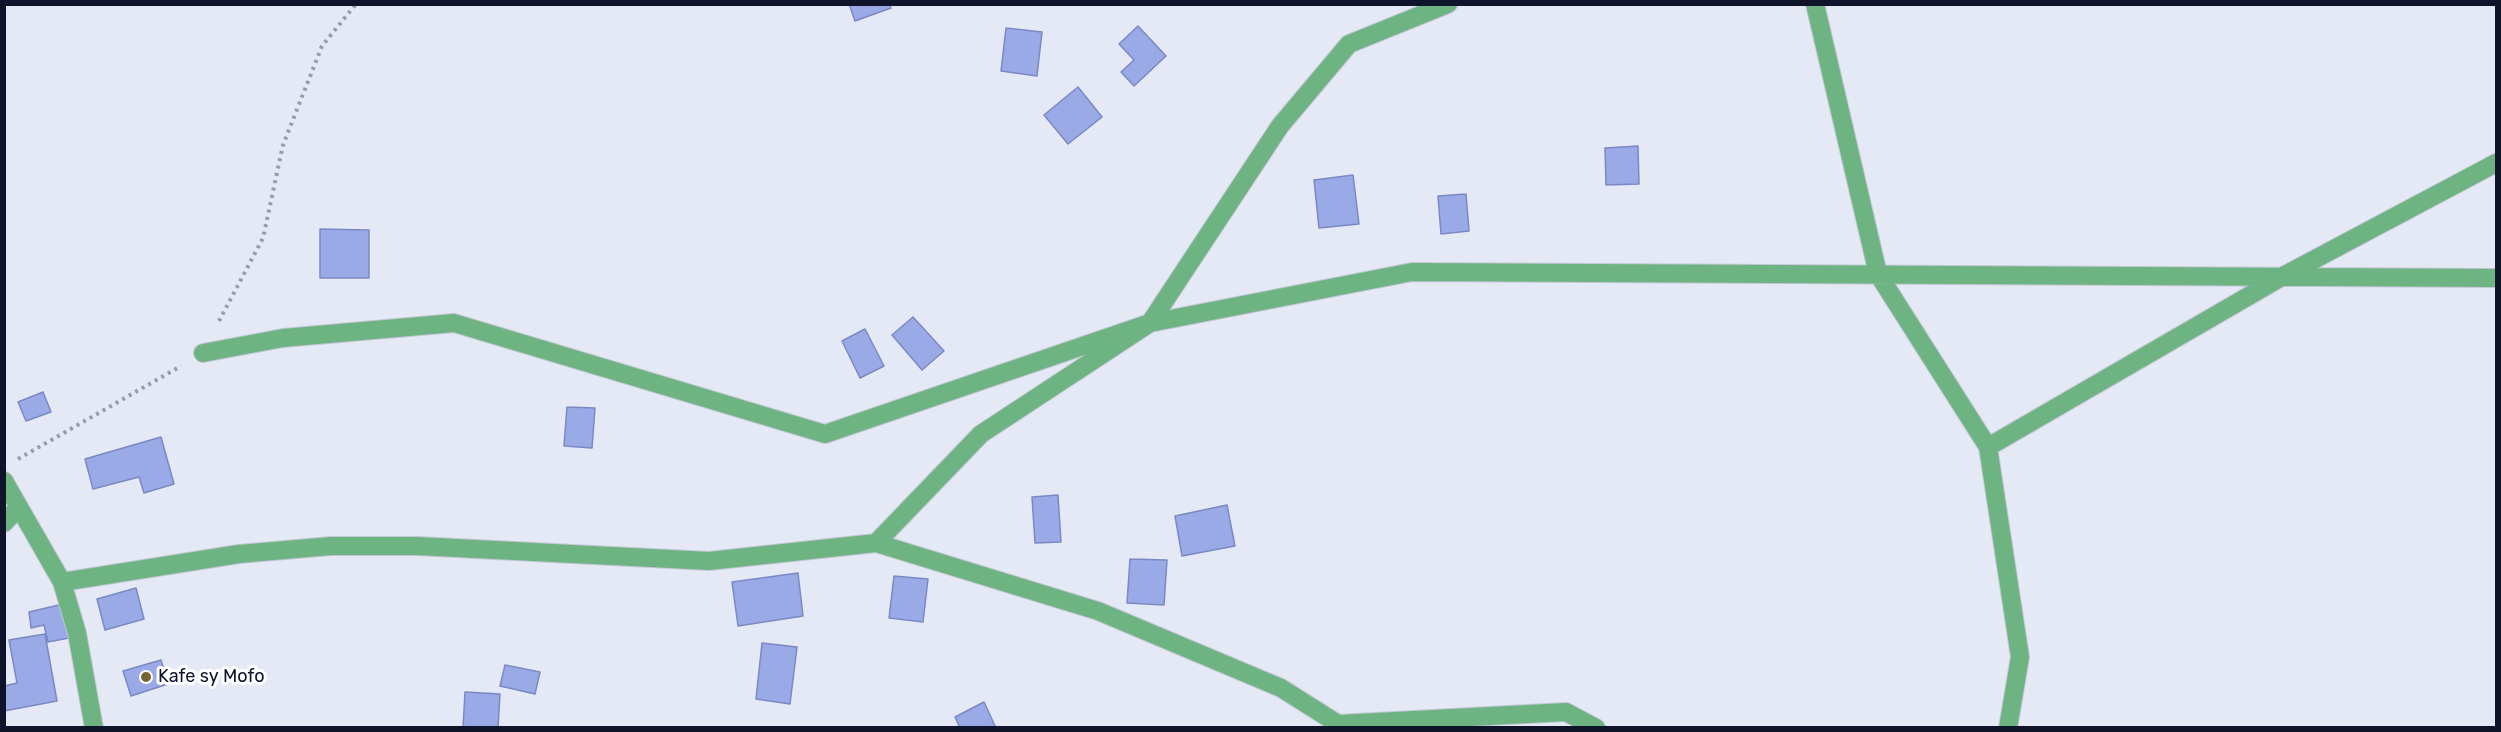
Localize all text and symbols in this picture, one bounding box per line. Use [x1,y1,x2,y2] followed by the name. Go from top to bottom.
[158,666,265,688] place label: Kafe sy Mofo
[139,670,153,684] marker: Kafe sy Mofo

